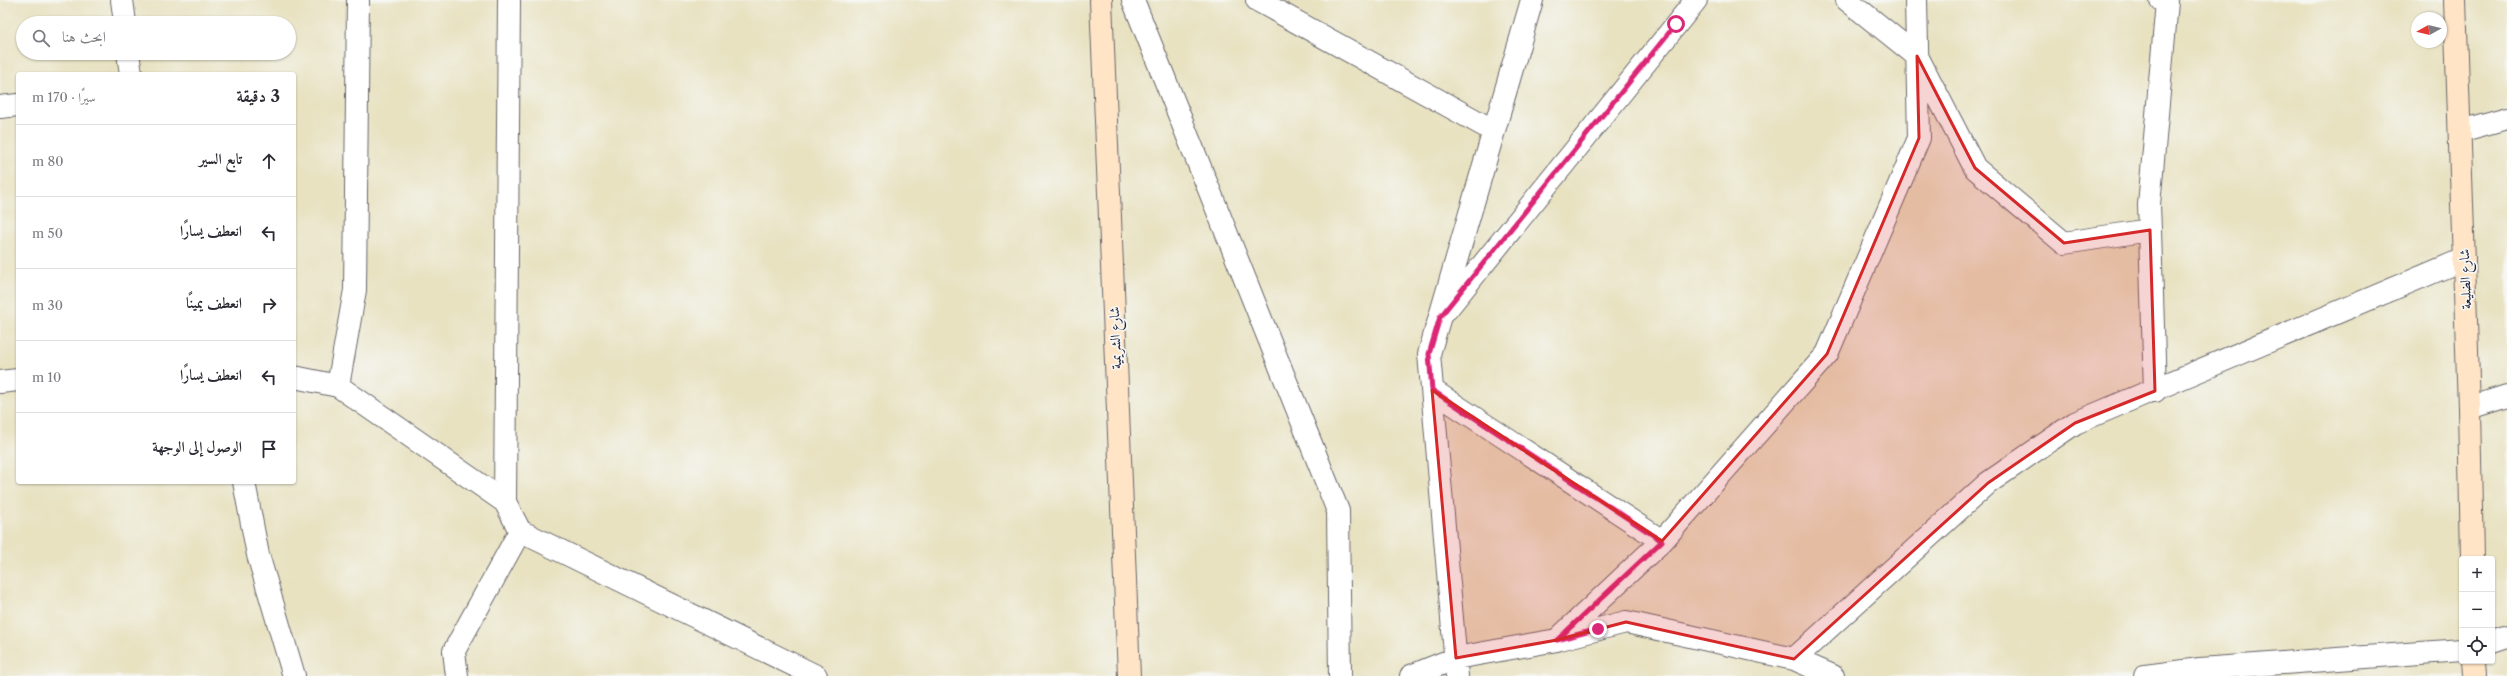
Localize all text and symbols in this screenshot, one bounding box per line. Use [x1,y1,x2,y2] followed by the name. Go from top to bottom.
[2411,12,2447,48] north arrow
[1667,15,1685,33] route start
[16,16,296,60] search box
[30,27,52,49] icon: search
[62,27,106,46] text: ابحث هنا
[236,86,280,106] text: 3 دقيقة
[32,89,96,105] text: سيرًا · 170 m
[199,149,242,168] text: تابع السير
[258,150,280,172] icon: ahead
[32,153,64,169] text: 80 m
[180,221,242,240] text: انعطف يسارًا
[258,222,280,244] icon: left
[32,225,63,241] text: 50 m
[2455,248,2478,309] street label: شارع الضليعة
[186,293,242,312] text: انعطف يمينًا
[258,294,280,316] icon: right
[32,297,63,313] text: 30 m
[1105,306,1128,370] street label: شارع الشريمية
[180,365,242,384] text: انعطف يسارًا
[258,366,280,388] icon: left
[32,369,61,385] text: 10 m
[152,437,242,456] text: الوصول إلى الوجهة
[258,438,280,460] icon: arrive
[2459,556,2495,664] map controls
[2459,556,2495,592] button: +
[2459,592,2495,628] button: −
[1589,620,1607,638] route end
[2459,628,2495,664] button: locate

